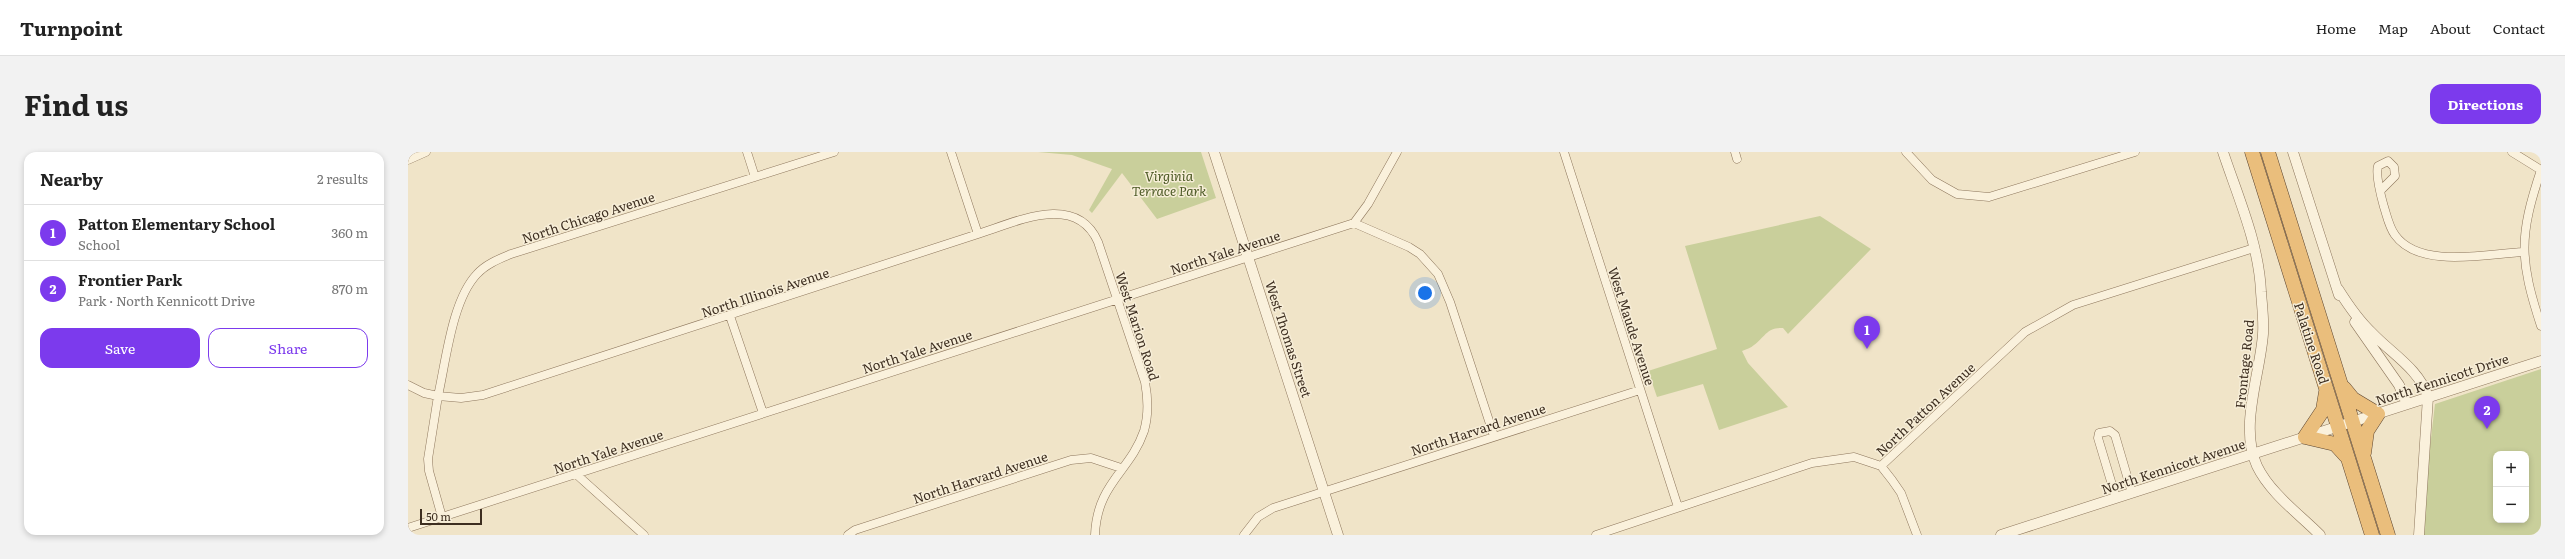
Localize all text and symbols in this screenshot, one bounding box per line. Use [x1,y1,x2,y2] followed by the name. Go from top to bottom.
[20,14,123,42] text: Turnpoint
[2316,18,2356,38] text: Home
[2378,18,2408,38] text: Map
[2430,18,2471,38] text: About
[2493,18,2545,38] text: Contact
[24,83,128,125] text: Find us
[2430,84,2541,124] button: Directions
[40,166,103,191] text: Nearby
[1132,166,1207,200] park label: Virginia Terrace Park
[317,169,368,188] text: 2 results
[519,186,657,247] street label: North Chicago Avenue
[78,212,275,235] text: Patton Elementary School
[50,223,56,242] text: 1
[331,223,368,242] text: 360 m
[1168,225,1283,279] street label: North Yale Avenue
[78,235,120,254] text: School
[699,262,832,322] street label: North Illinois Avenue
[1604,264,1660,388] street label: West Maude Avenue
[78,268,182,291] text: Frontier Park
[1111,269,1165,383] street label: West Marion Road
[1261,278,1317,401] street label: West Thomas Street
[50,279,56,298] text: 2
[332,279,368,298] text: 870 m
[1415,283,1435,303] your location
[78,291,255,310] text: Park · North Kennicott Drive
[2290,300,2334,386] street label: Palatine Road
[1854,316,1880,349] pin: 1
[2230,318,2258,409] street label: Frontage Road
[860,324,975,378] street label: North Yale Avenue
[40,328,200,368] button: Save
[208,328,368,368] button: Share
[2373,348,2511,410] street label: North Kennicott Drive
[1871,358,1979,460] street label: North Patton Avenue
[2474,396,2500,429] pin: 2
[1408,398,1548,460] street label: North Harvard Avenue
[551,424,666,478] street label: North Yale Avenue
[2099,434,2248,498] street label: North Kennicott Avenue
[910,446,1050,508] street label: North Harvard Avenue
[2493,451,2529,523] map controls
[2493,451,2529,487] button: +
[2493,487,2529,523] button: −
[420,507,482,526] scale bar
[426,508,451,524] text: 50 m

